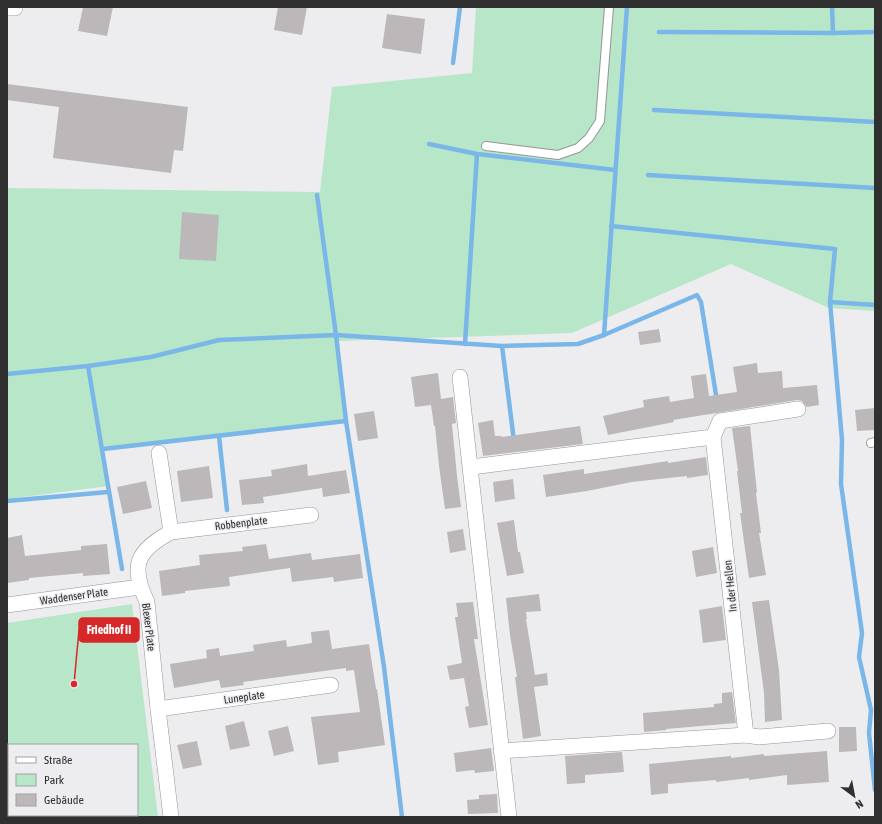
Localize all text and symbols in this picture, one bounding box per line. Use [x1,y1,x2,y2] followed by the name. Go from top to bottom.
[214,514,268,532] street label: Robbenplate
[721,559,739,613] street label: In der Hellen
[39,585,109,607] street label: Waddenser Plate
[140,602,158,652] street label: Blexer Plate
[79,618,139,642] callout: Friedhof II
[87,623,131,637] text: Friedhof II
[223,688,265,706] street label: Luneplate
[8,744,138,816] legend
[44,753,72,767] text: Straße
[44,773,65,787] text: Park
[834,776,874,816] north arrow
[44,793,84,807] text: Gebäude
[853,798,865,811] text: N

